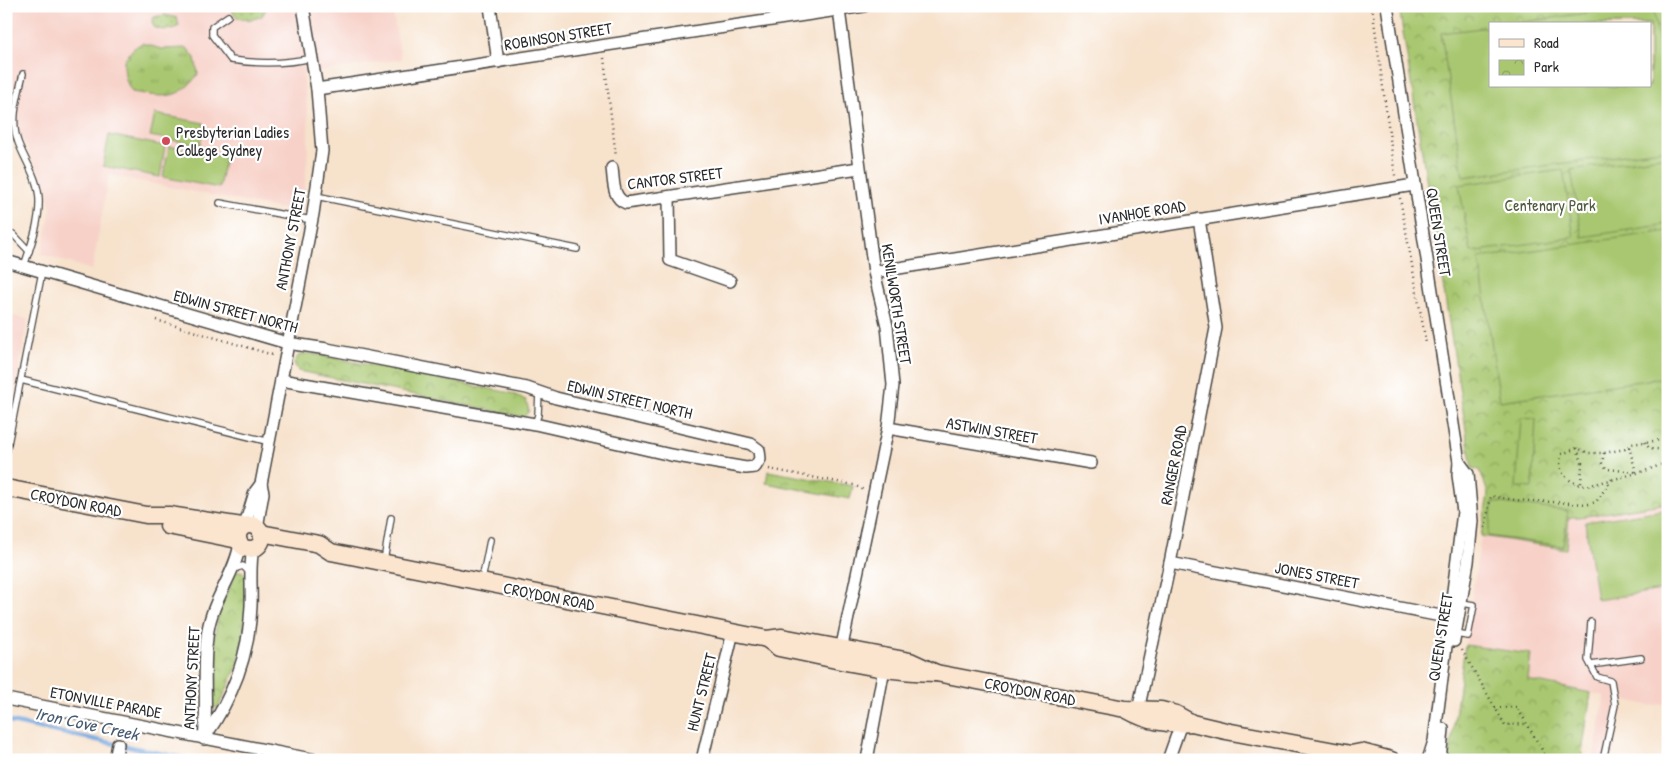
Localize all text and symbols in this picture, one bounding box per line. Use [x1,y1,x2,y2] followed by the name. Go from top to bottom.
[503,17,614,55] street label: ROBINSON STREET
[1489,22,1652,88] legend
[1534,32,1559,53] text: Road
[1534,56,1559,77] text: Park
[176,121,289,161] place label: Presbyterian Ladies College Sydney
[160,135,172,147] marker: Presbyterian Ladies College Sydney
[626,161,725,195] street label: CANTOR STREET
[269,186,311,292] street label: ANTHONY STREET
[1421,186,1457,278] street label: QUEEN STREET
[1097,194,1187,230] street label: IVANHOE ROAD
[1504,194,1596,216] park label: Centenary Park
[877,242,917,367] street label: KENILWORTH STREET
[172,284,300,338] street label: EDWIN STREET NORTH
[565,374,695,424] street label: EDWIN STREET NORTH
[945,411,1040,449] street label: ASTWIN STREET
[1154,423,1192,507] street label: RANGER ROAD
[29,482,124,522] street label: CROYDON ROAD
[1273,556,1361,594] street label: JONES STREET
[502,576,597,616] street label: CROYDON ROAD
[1422,591,1458,683] street label: QUEEN STREET
[177,625,205,730] street label: ANTHONY STREET
[681,650,721,733] street label: HUNT STREET
[983,671,1078,711] street label: CROYDON ROAD
[49,680,163,724] street label: ETONVILLE PARADE
[33,700,143,747] water label: Iron Cove Creek

